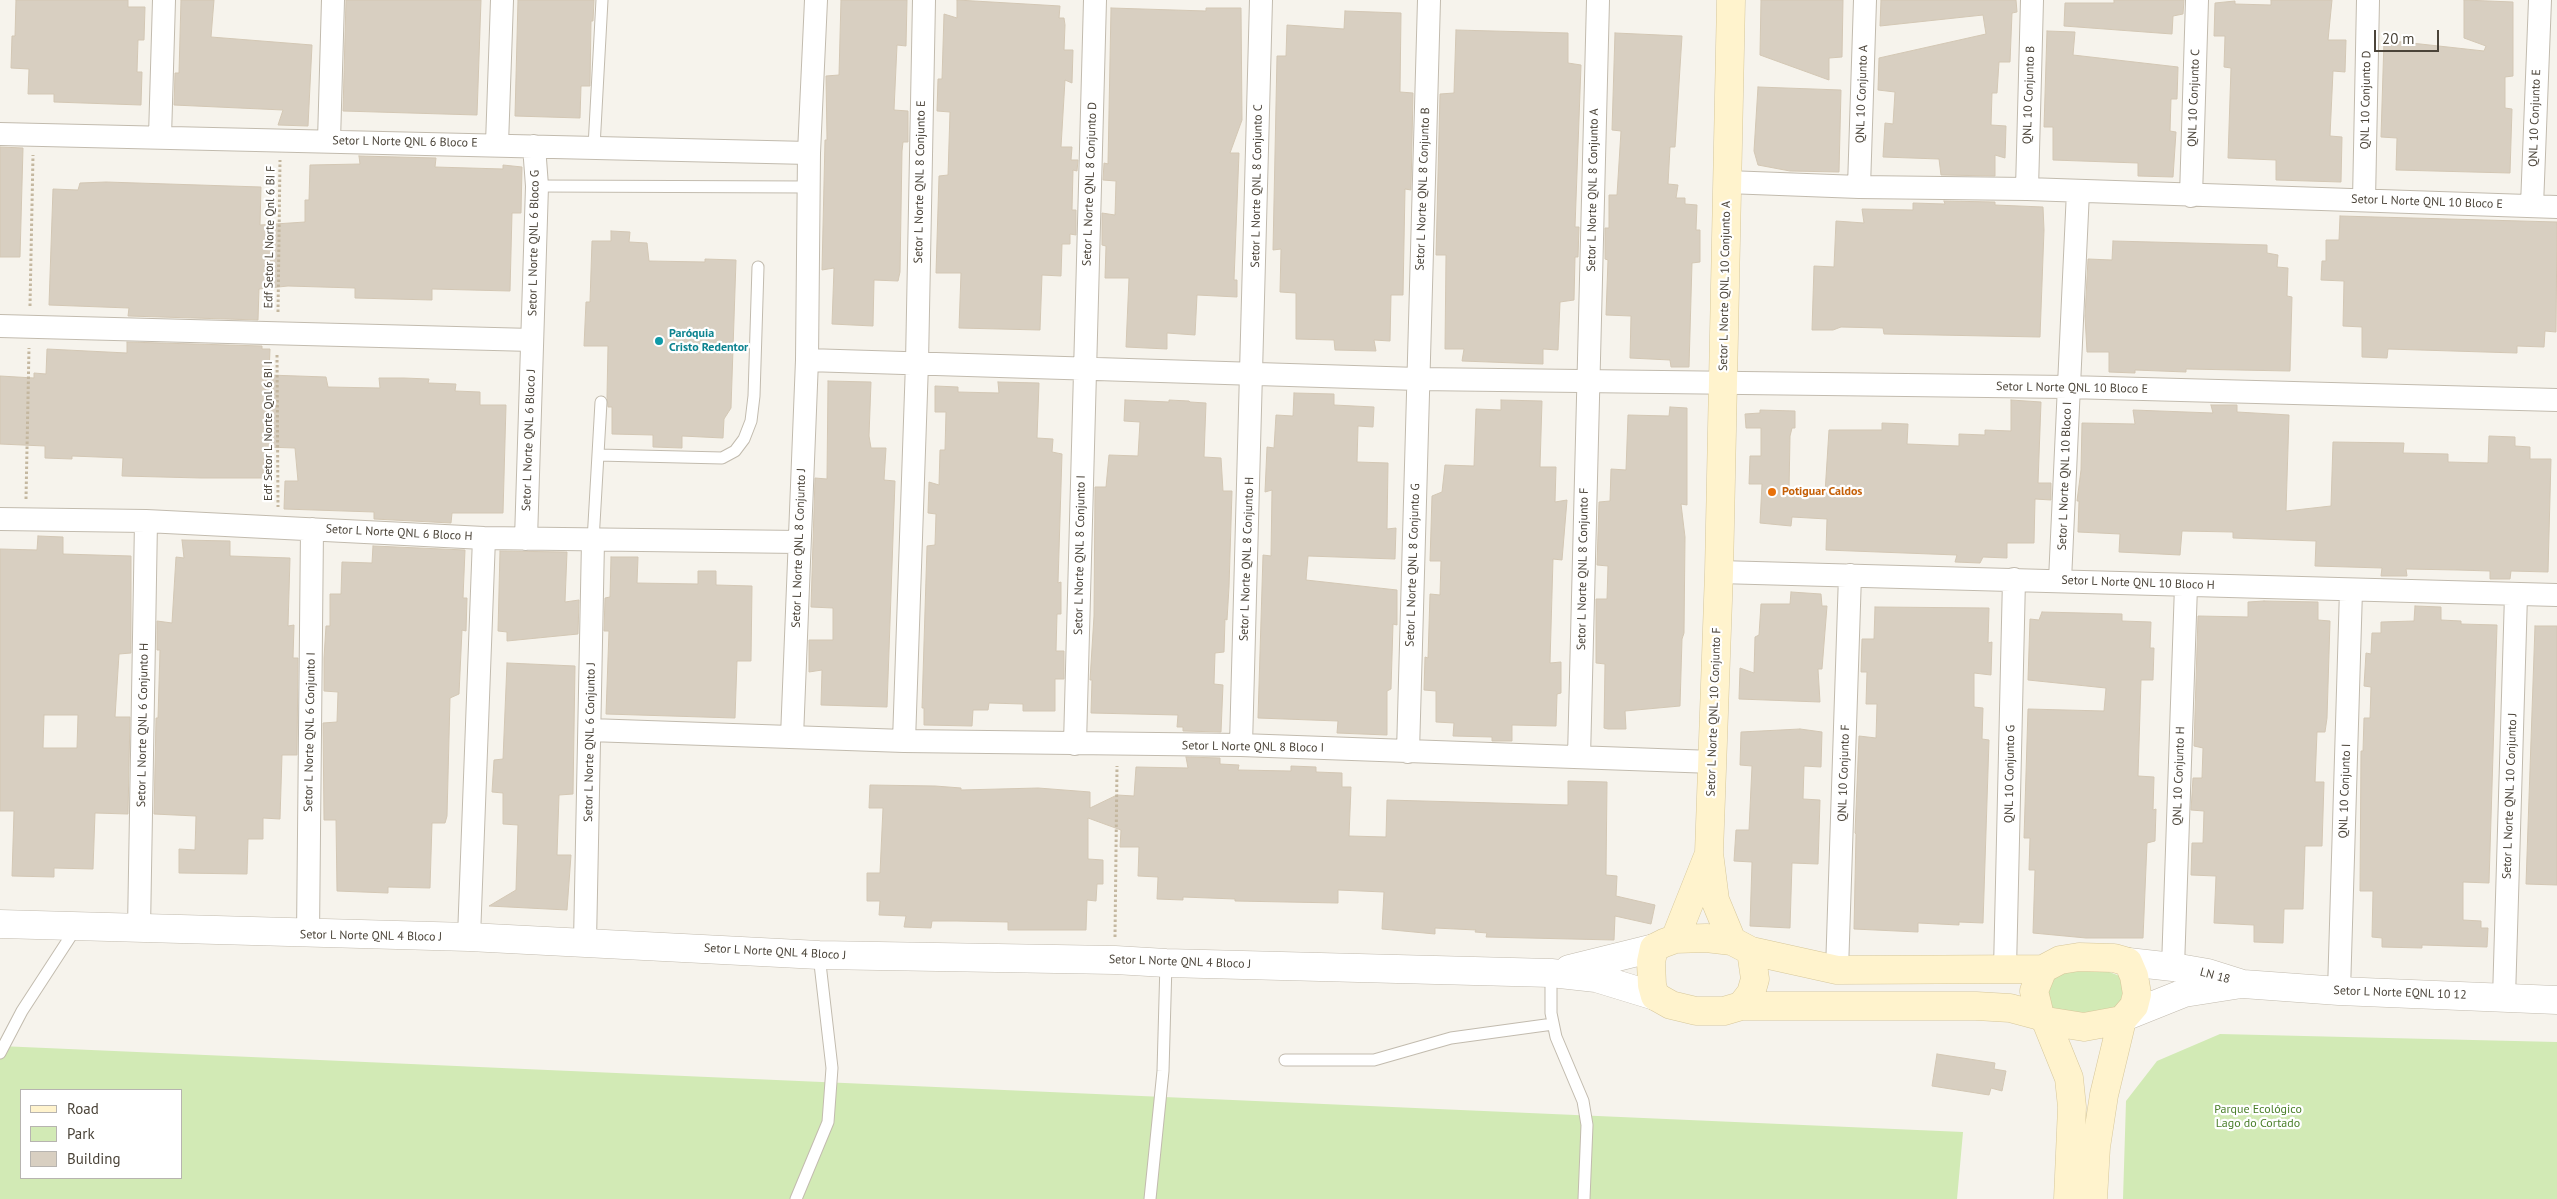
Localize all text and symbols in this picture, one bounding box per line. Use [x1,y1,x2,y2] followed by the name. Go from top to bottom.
[2377,20,2442,52] scale bar
[2382,29,2415,48] text: 20 m
[1853,45,1871,143] street label: QNL 10 Conjunto A
[2020,46,2038,144] street label: QNL 10 Conjunto B
[2185,49,2203,147] street label: QNL 10 Conjunto C
[2358,50,2374,150] street label: QNL 10 Conjunto D
[2526,69,2544,167] street label: QNL 10 Conjunto E
[911,100,929,264] street label: Setor L Norte QNL 8 Conjunto E
[1080,102,1100,266] street label: Setor L Norte QNL 8 Conjunto D
[1248,104,1266,268] street label: Setor L Norte QNL 8 Conjunto C
[1413,107,1433,271] street label: Setor L Norte QNL 8 Conjunto B
[1584,108,1602,272] street label: Setor L Norte QNL 8 Conjunto A
[332,134,478,150] street label: Setor L Norte QNL 6 Bloco E
[262,166,278,308] street label: Edf Setor L Norte Qnl 6 BI F
[526,170,542,316] street label: Setor L Norte QNL 6 Bloco G
[2351,192,2503,212] street label: Setor L Norte QNL 10 Bloco E
[1716,201,1734,371] street label: Setor L Norte QNL 10 Conjunto A
[669,327,748,355] place label: Paróquia Cristo Redentor
[653,335,665,347] marker: Paróquia Cristo Redentor
[262,361,276,501] street label: Edf Setor L Norte Qnl 6 BI I
[519,369,539,511] street label: Setor L Norte QNL 6 Bloco J
[1996,379,2148,397] street label: Setor L Norte QNL 10 Bloco E
[2055,401,2075,551] street label: Setor L Norte QNL 10 Bloco I
[789,468,809,628] street label: Setor L Norte QNL 8 Conjunto J
[1071,475,1089,635] street label: Setor L Norte QNL 8 Conjunto I
[1237,477,1257,641] street label: Setor L Norte QNL 8 Conjunto H
[1403,483,1423,647] street label: Setor L Norte QNL 8 Conjunto G
[1782,485,1862,499] place label: Potiguar Caldos
[1766,486,1778,498] marker: Potiguar Caldos
[1574,488,1592,650] street label: Setor L Norte QNL 8 Conjunto F
[325,522,473,544] street label: Setor L Norte QNL 6 Bloco H
[2061,573,2215,593] street label: Setor L Norte QNL 10 Bloco H
[1704,627,1724,797] street label: Setor L Norte QNL 10 Conjunto F
[134,643,152,807] street label: Setor L Norte QNL 6 Conjunto H
[301,652,319,812] street label: Setor L Norte QNL 6 Conjunto I
[581,662,599,822] street label: Setor L Norte QNL 6 Conjunto J
[2500,713,2520,879] street label: Setor L Norte QNL 10 Conjunto J
[1835,724,1853,822] street label: QNL 10 Conjunto F
[2002,725,2018,823] street label: QNL 10 Conjunto G
[2170,726,2188,826] street label: QNL 10 Conjunto H
[1182,739,1324,755] street label: Setor L Norte QNL 8 Bloco I
[2336,743,2354,839] street label: QNL 10 Conjunto I
[300,928,442,944] street label: Setor L Norte QNL 4 Bloco J
[704,941,846,963] street label: Setor L Norte QNL 4 Bloco J
[1109,952,1251,972] street label: Setor L Norte QNL 4 Bloco J
[2198,965,2232,987] street label: LN 18
[2333,983,2467,1003] street label: Setor L Norte EQNL 10 12
[20,1089,182,1179] legend
[67,1099,99,1118] text: Road
[2214,1103,2302,1131] park label: Parque Ecológico Lago do Cortado
[67,1124,95,1143] text: Park
[67,1149,121,1168] text: Building

